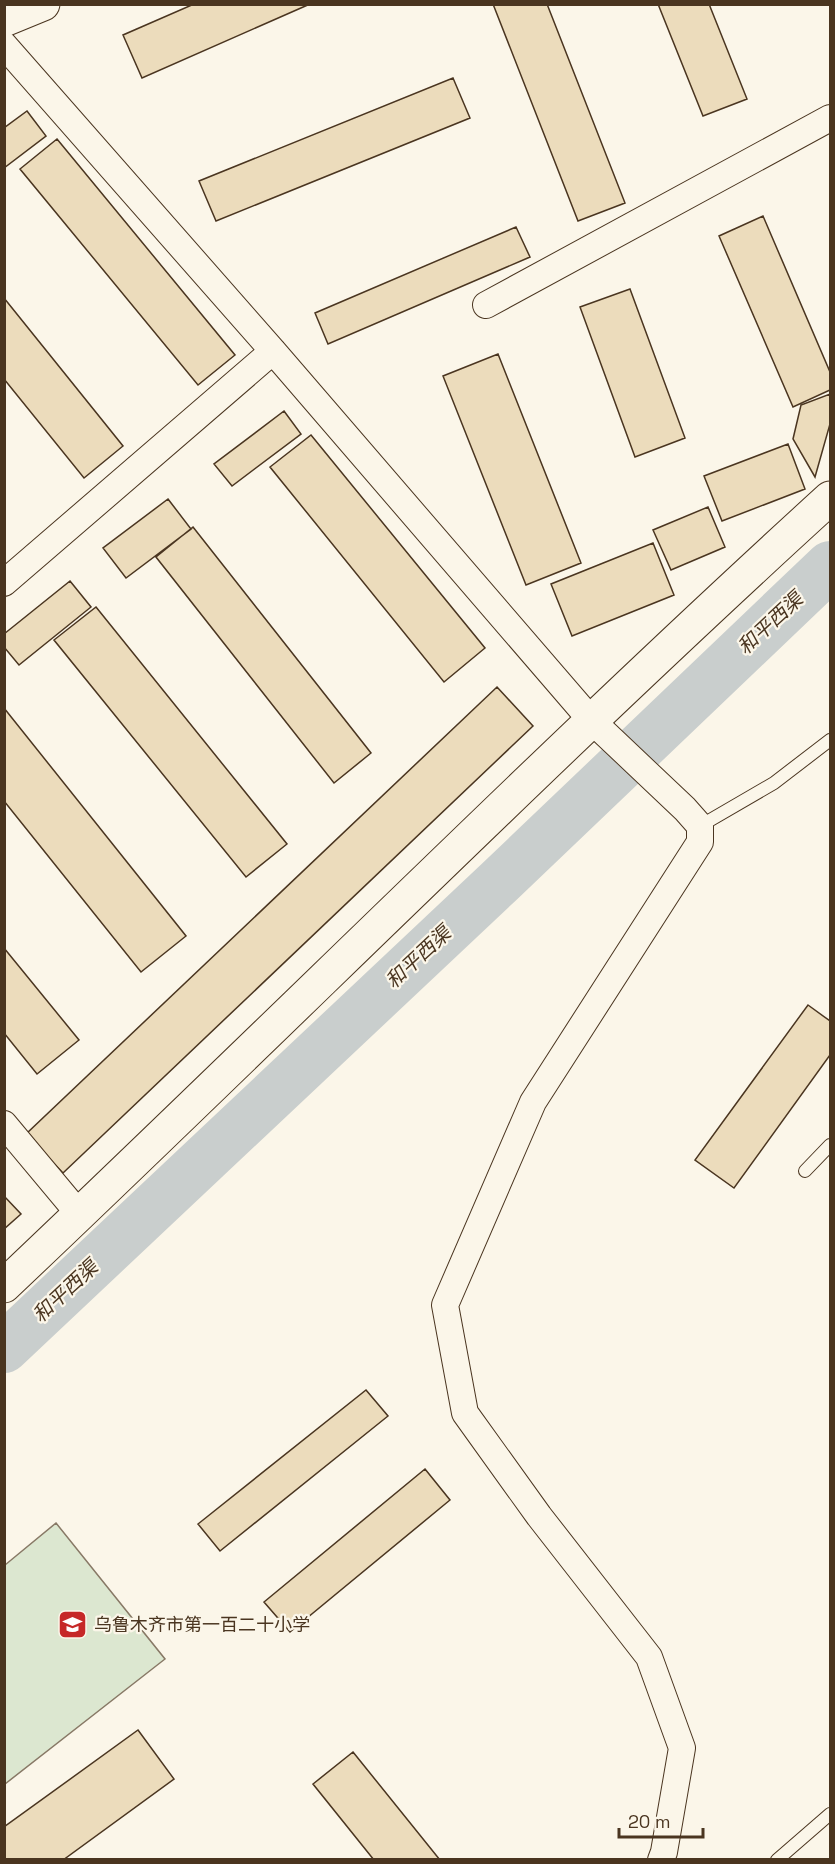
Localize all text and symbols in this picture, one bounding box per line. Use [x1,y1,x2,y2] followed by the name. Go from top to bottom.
[732,584,810,660] water label: 和平西渠
[380,918,458,994] water label: 和平西渠
[27,1252,105,1328] water label: 和平西渠
[57,1608,89,1640] school or university icon: 乌鲁木齐市第一百二十小学
[94,1613,310,1636] place label: 乌鲁木齐市第一百二十小学
[619,1801,703,1839] scale bar
[628,1810,671,1833] text: 20 m

